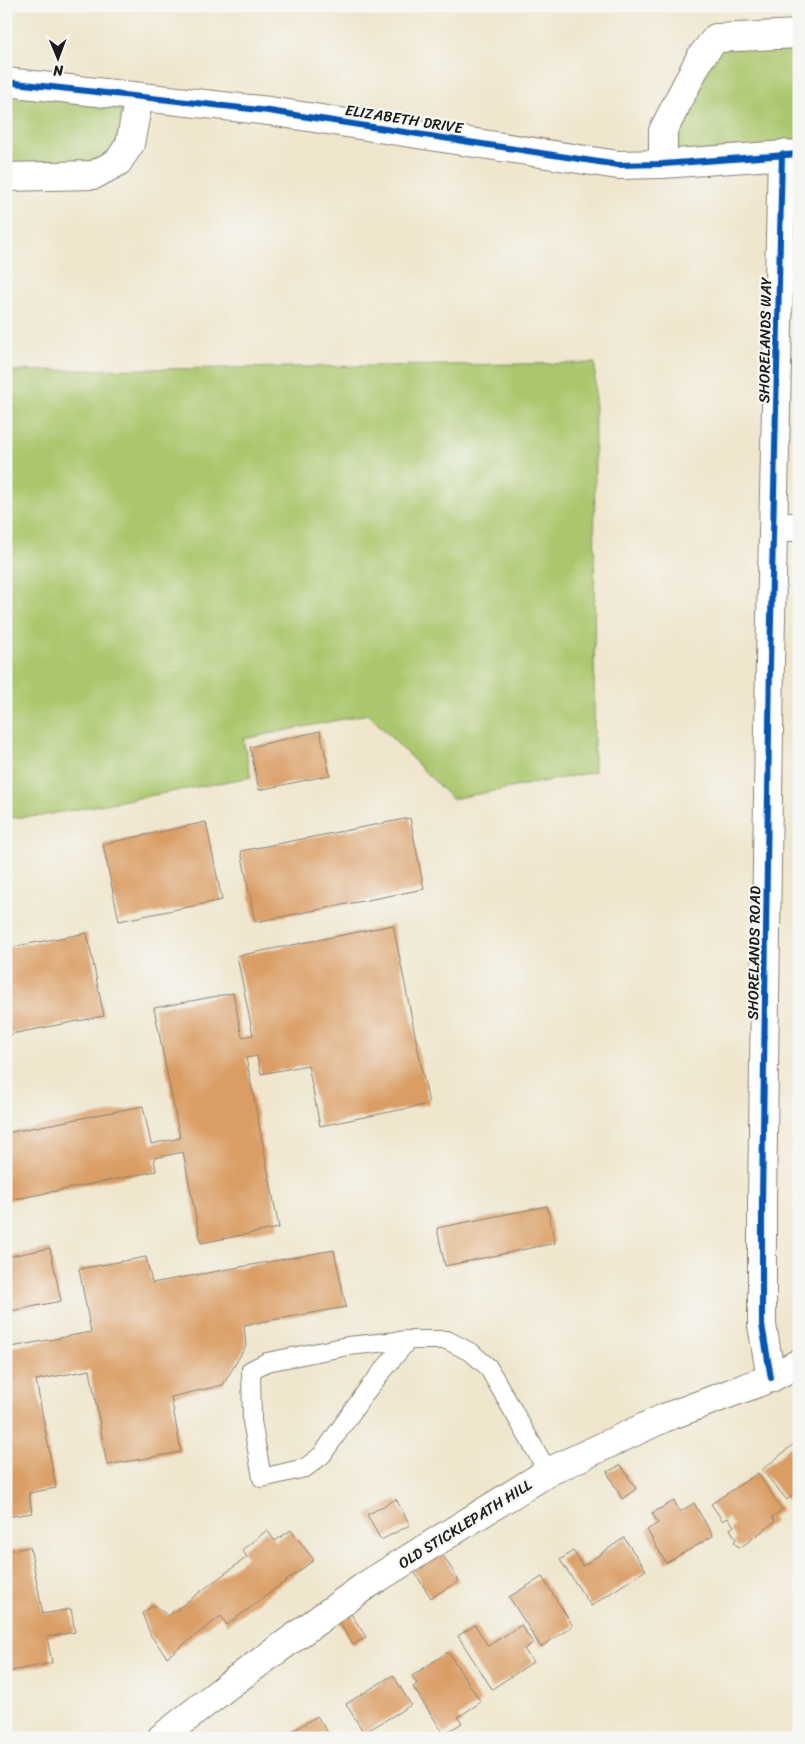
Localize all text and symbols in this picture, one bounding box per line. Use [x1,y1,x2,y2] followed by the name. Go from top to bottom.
[32,32,82,82] north arrow
[53,58,64,83] text: N
[343,97,466,141] street label: ELIZABETH DRIVE
[751,276,779,403] street label: SHORELANDS WAY
[740,886,768,1020] street label: SHORELANDS ROAD
[393,1472,537,1576] street label: OLD STICKLEPATH HILL

